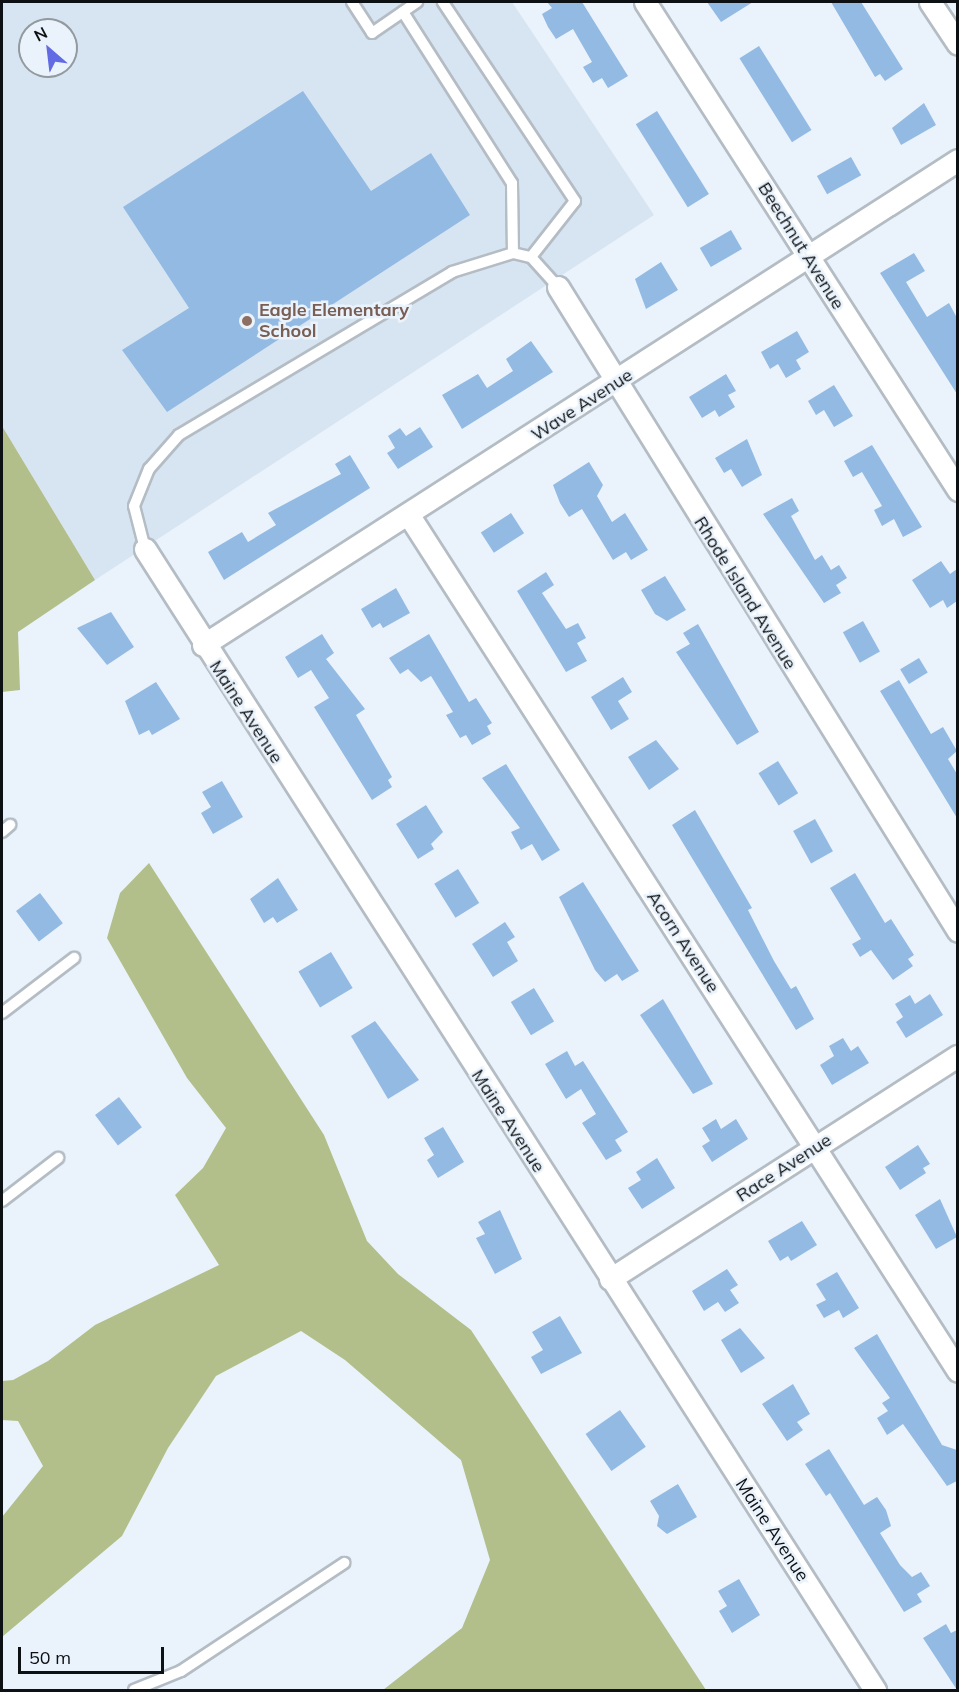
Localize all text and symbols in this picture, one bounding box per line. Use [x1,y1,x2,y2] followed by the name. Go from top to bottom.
[18,18,78,78] north arrow
[30,22,51,46] text: N
[753,178,849,314] street label: Beechnut Avenue
[259,300,409,342] place label: Eagle Elementary School
[240,314,254,328] marker: Eagle Elementary School
[527,364,637,446] street label: Wave Avenue
[689,513,801,673] street label: Rhode Island Avenue
[205,657,287,767] street label: Maine Avenue
[642,887,724,997] street label: Acorn Avenue
[467,1066,549,1176] street label: Maine Avenue
[732,1129,836,1207] street label: Race Avenue
[731,1475,813,1585] street label: Maine Avenue
[21,1635,166,1673] scale bar
[29,1646,71,1669] text: 50 m

